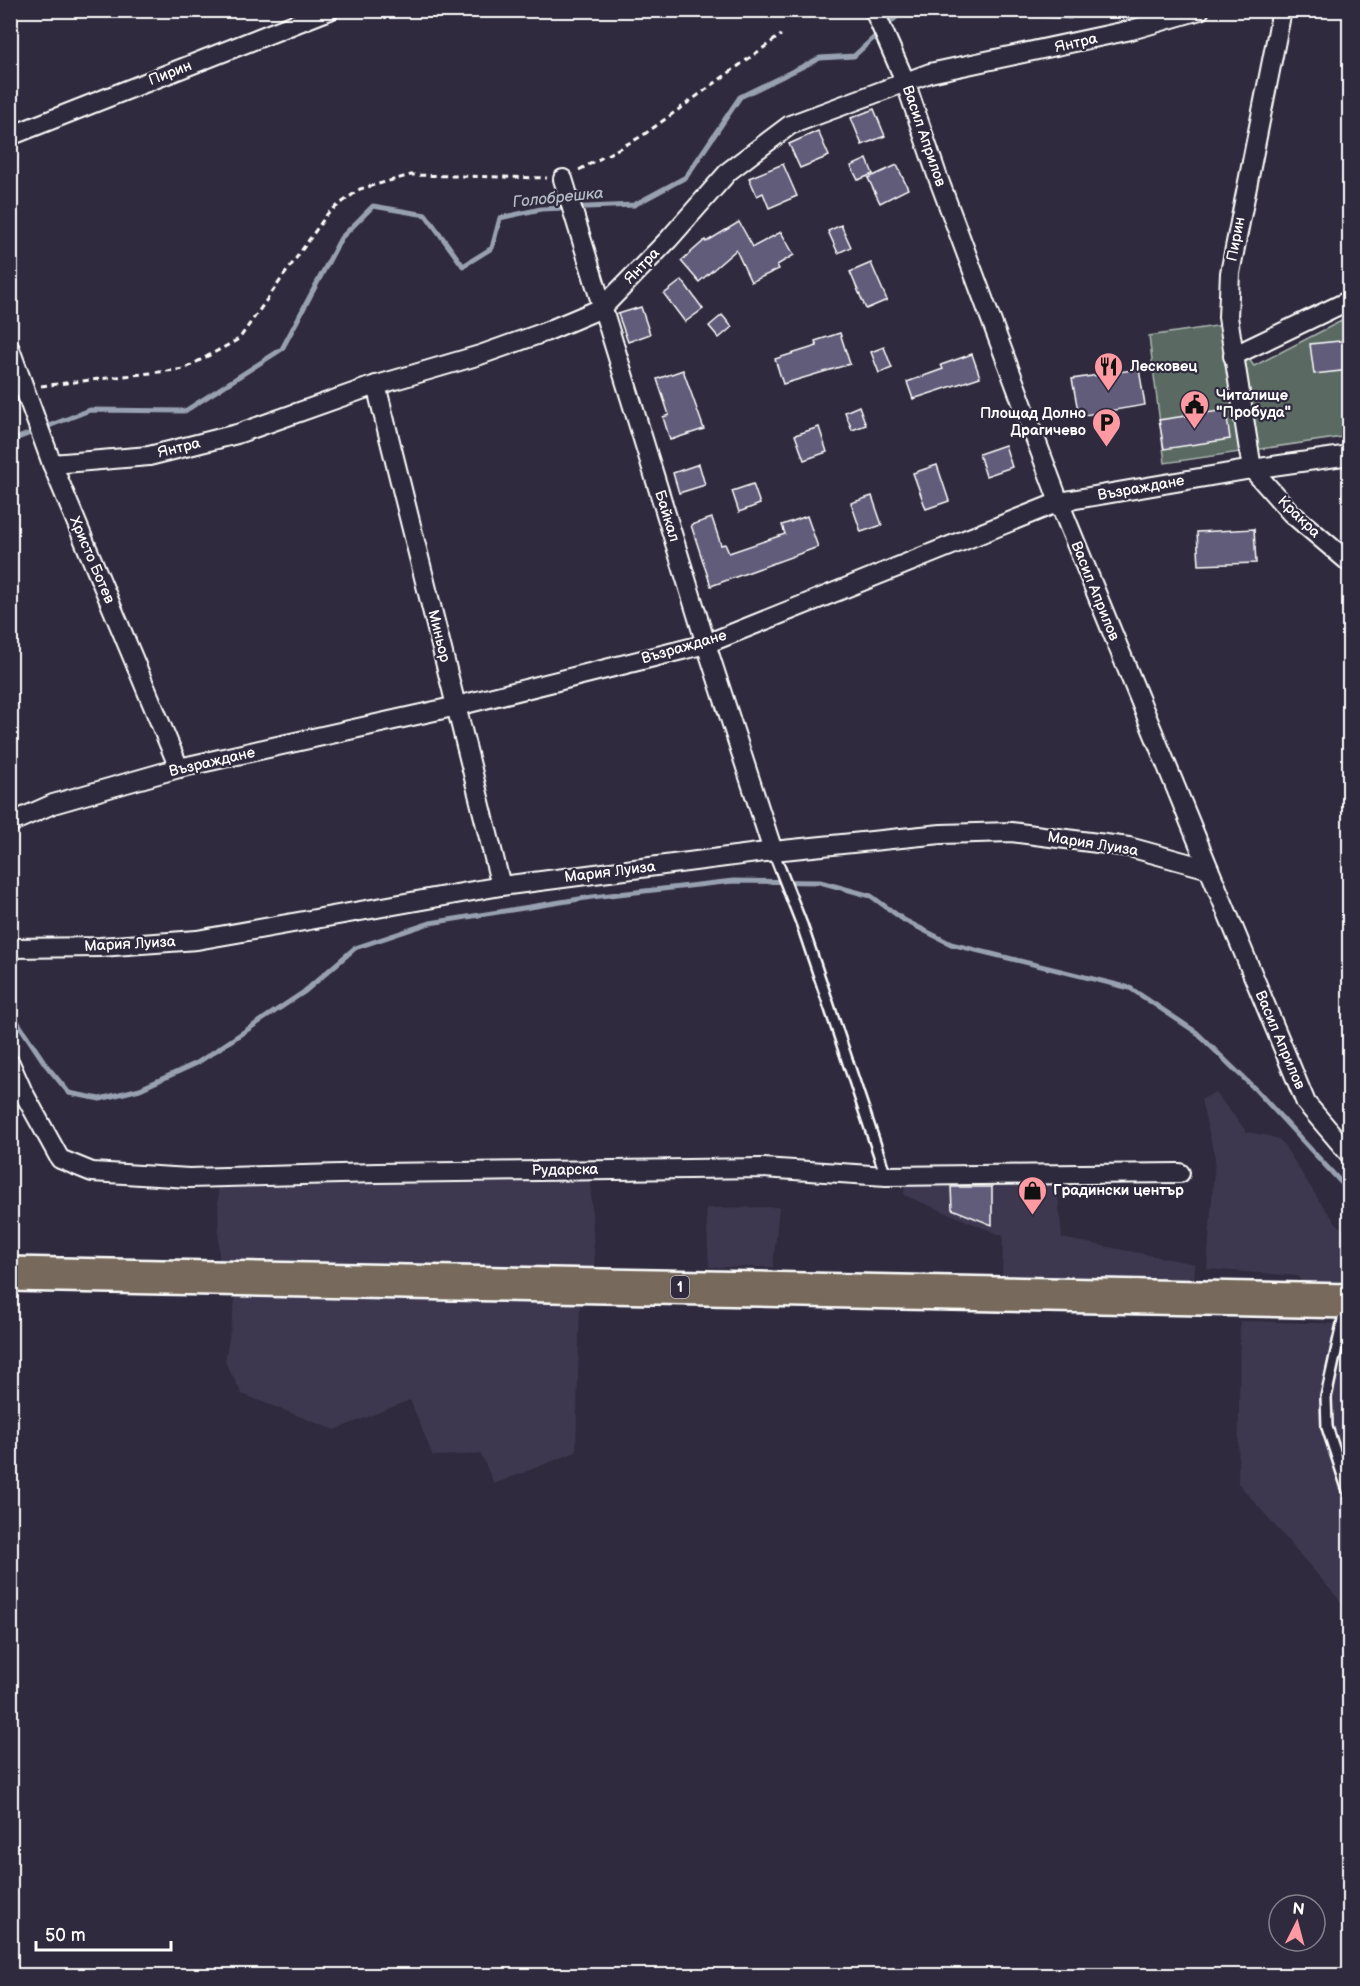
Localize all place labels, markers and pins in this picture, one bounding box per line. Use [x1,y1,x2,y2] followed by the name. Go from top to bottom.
[1093,350,1125,392] restaurant icon: Лесковец
[1129,357,1197,376] place label: Лесковец
[1216,386,1291,422] place label: Читалище "Пробуда"
[1179,388,1211,430] public building icon: Читалище "Пробуда"
[980,404,1086,440] place label: Площад Долно Драгичево
[1091,406,1123,448] parking icon: Площад Долно Драгичево
[1016,1174,1048,1216] shop icon: Градински център
[1053,1181,1184,1200] place label: Градински център

